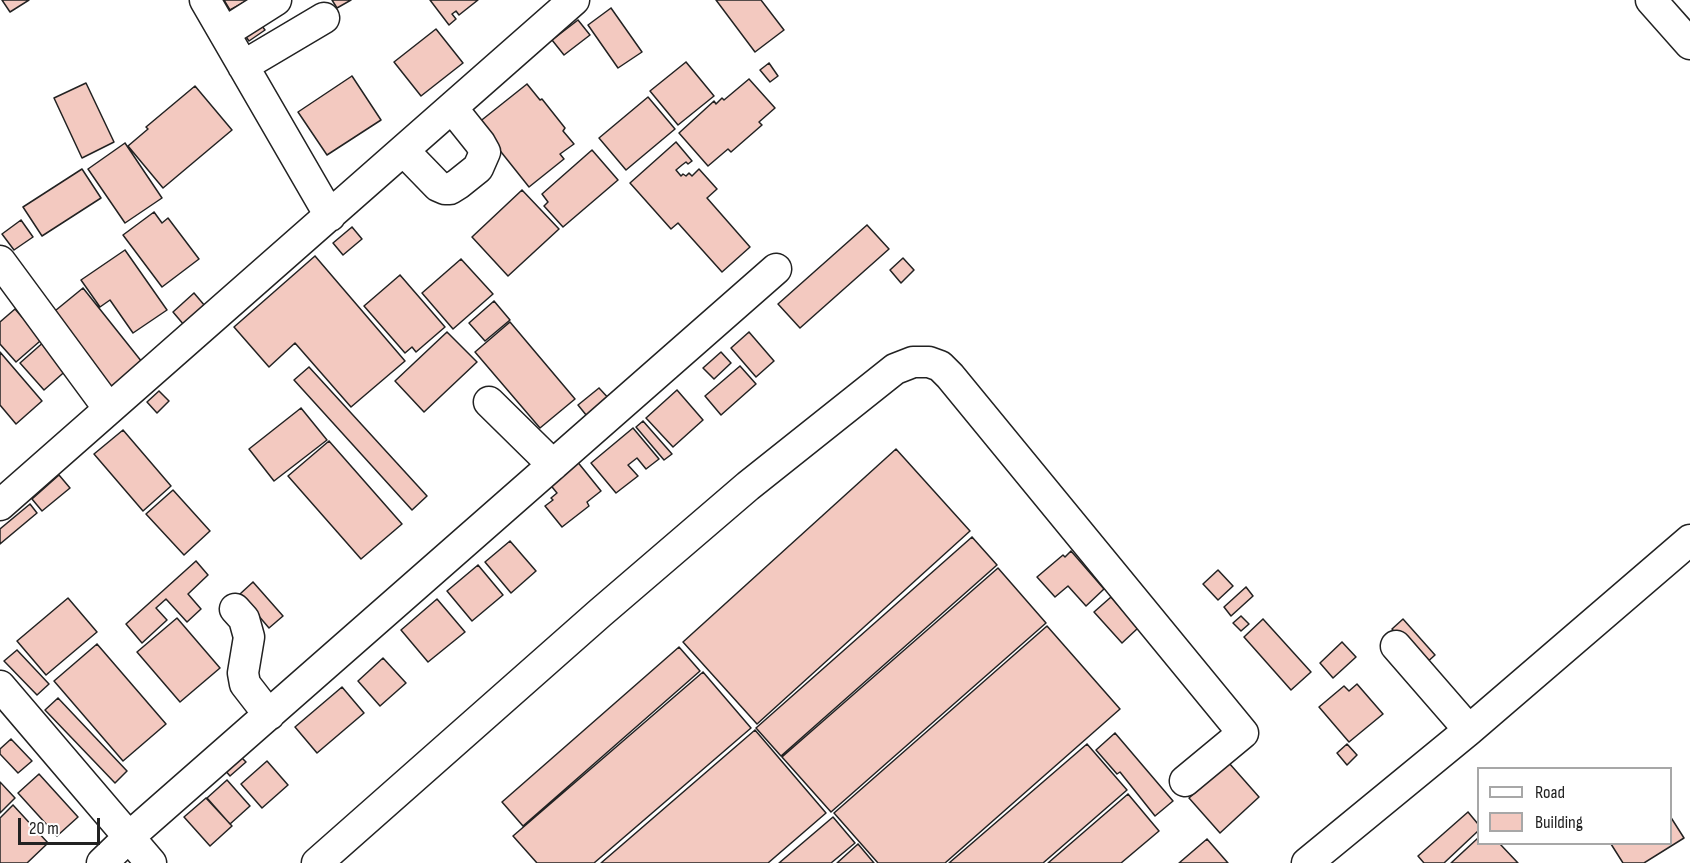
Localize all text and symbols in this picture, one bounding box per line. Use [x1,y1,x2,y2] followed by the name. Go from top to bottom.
[1477,767,1672,845] legend
[1535,782,1565,803] text: Road
[21,806,104,844] scale bar
[1535,812,1583,833] text: Building
[29,818,59,839] text: 20 m

